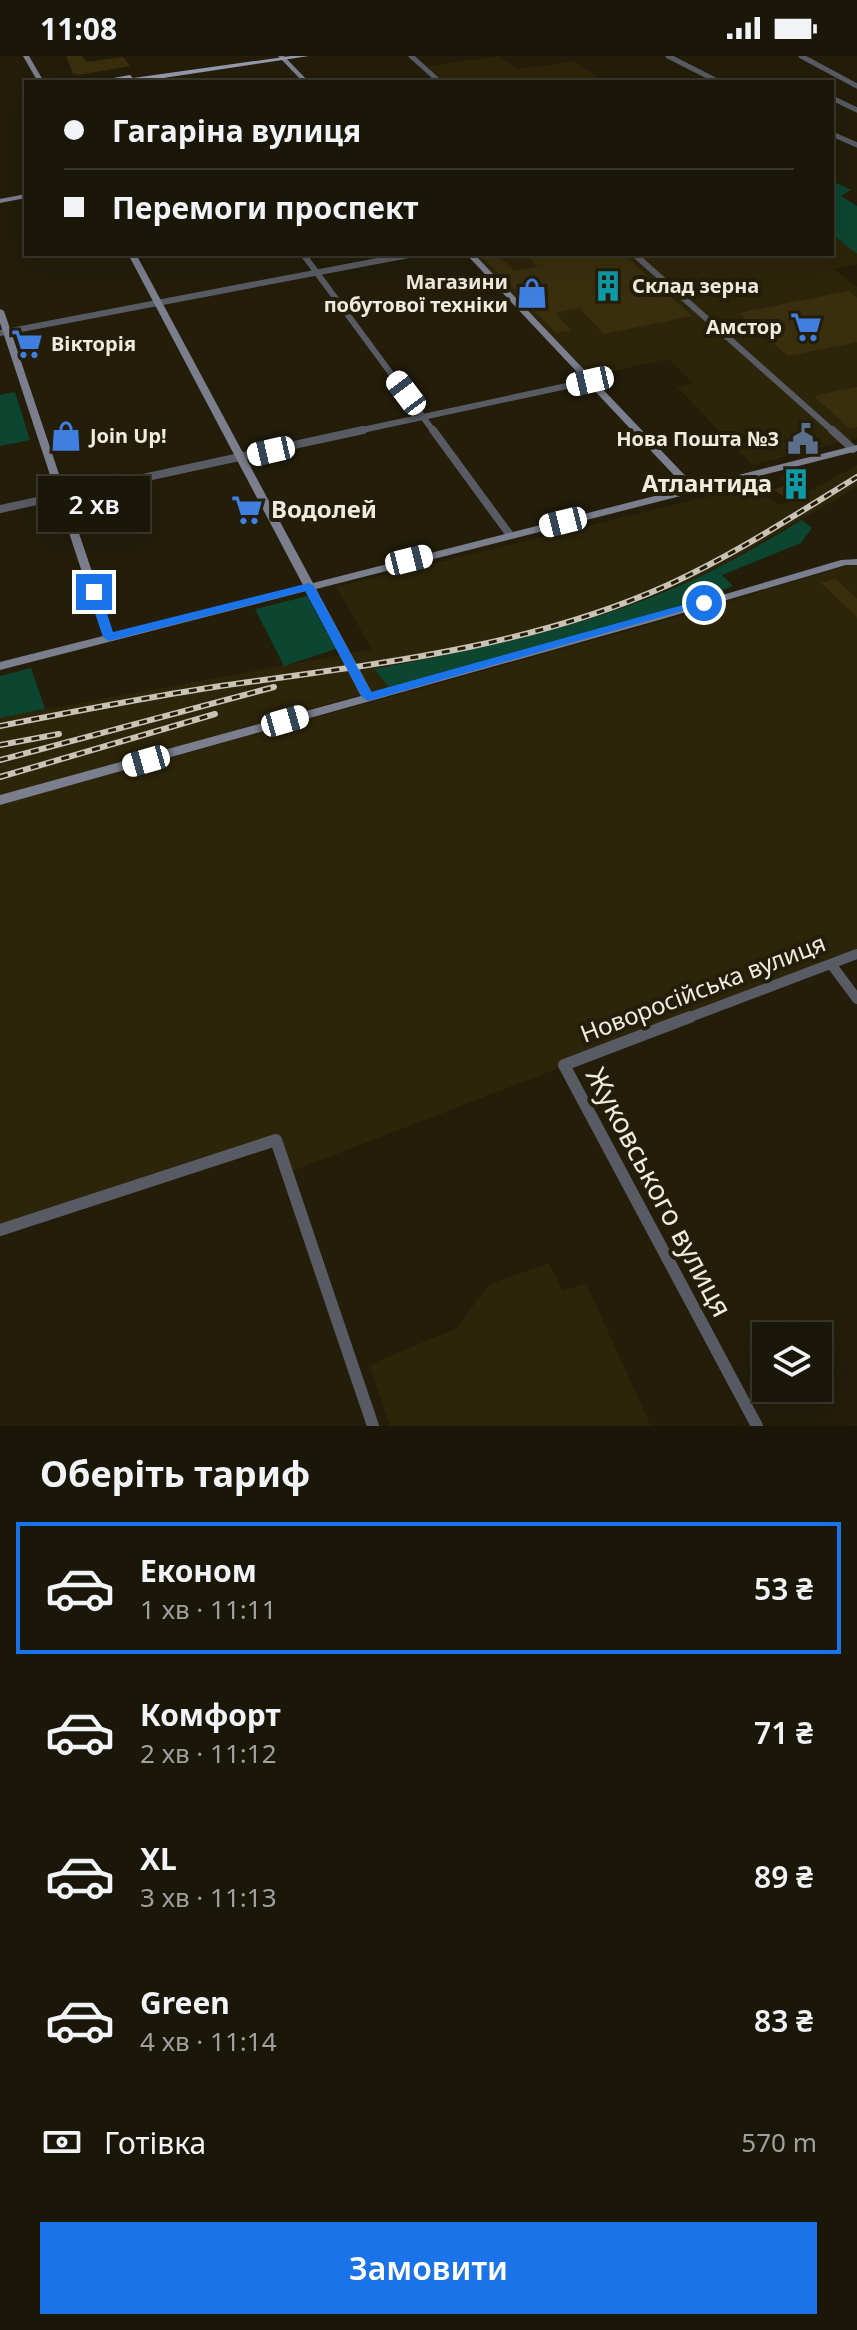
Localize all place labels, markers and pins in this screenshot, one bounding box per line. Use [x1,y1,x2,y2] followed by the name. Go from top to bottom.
[324,268,508,318] place label: Магазини побутової техніки
[591,269,625,303] building icon: Склад зерна
[632,272,759,299] place label: Склад зерна
[515,276,549,310] shop icon: Магазини побутової техніки
[789,310,823,344] supermarket icon: Амстор
[706,313,782,340] place label: Амстор
[10,327,44,361] supermarket icon: Вікторія
[51,330,136,357] place label: Вікторія
[49,419,83,453] shop icon: Join Up!
[88,422,167,449] place label: Join Up!
[786,422,820,456] public building icon: Нова Пошта №3
[616,425,779,452] place label: Нова Пошта №3
[642,466,772,499] place label: Атлантида
[779,467,813,501] building icon: Атлантида
[271,492,377,525] place label: Водолей
[230,493,264,527] supermarket icon: Водолей

